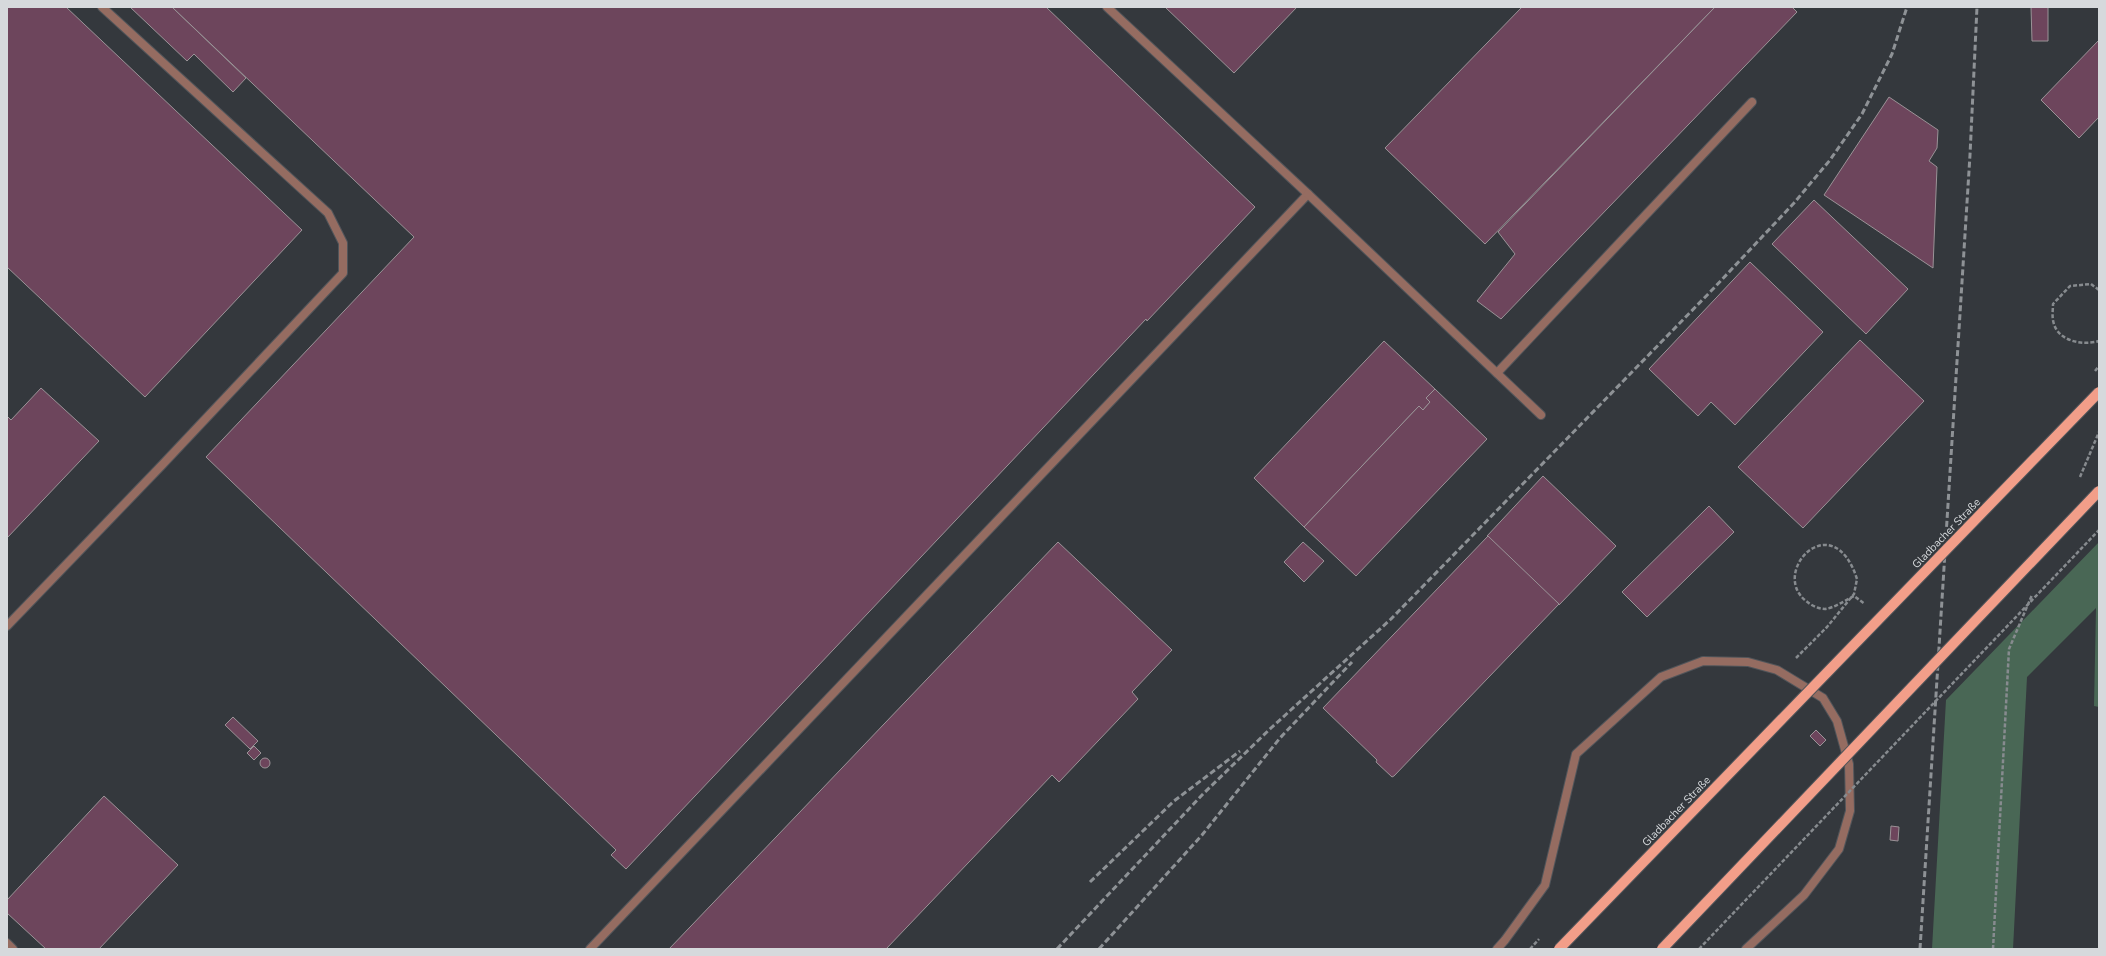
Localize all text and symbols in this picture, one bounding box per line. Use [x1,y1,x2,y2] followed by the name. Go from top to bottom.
[1909,495,1984,572] street label: Gladbacher Straße
[1639,773,1714,850] street label: Gladbacher Straße

